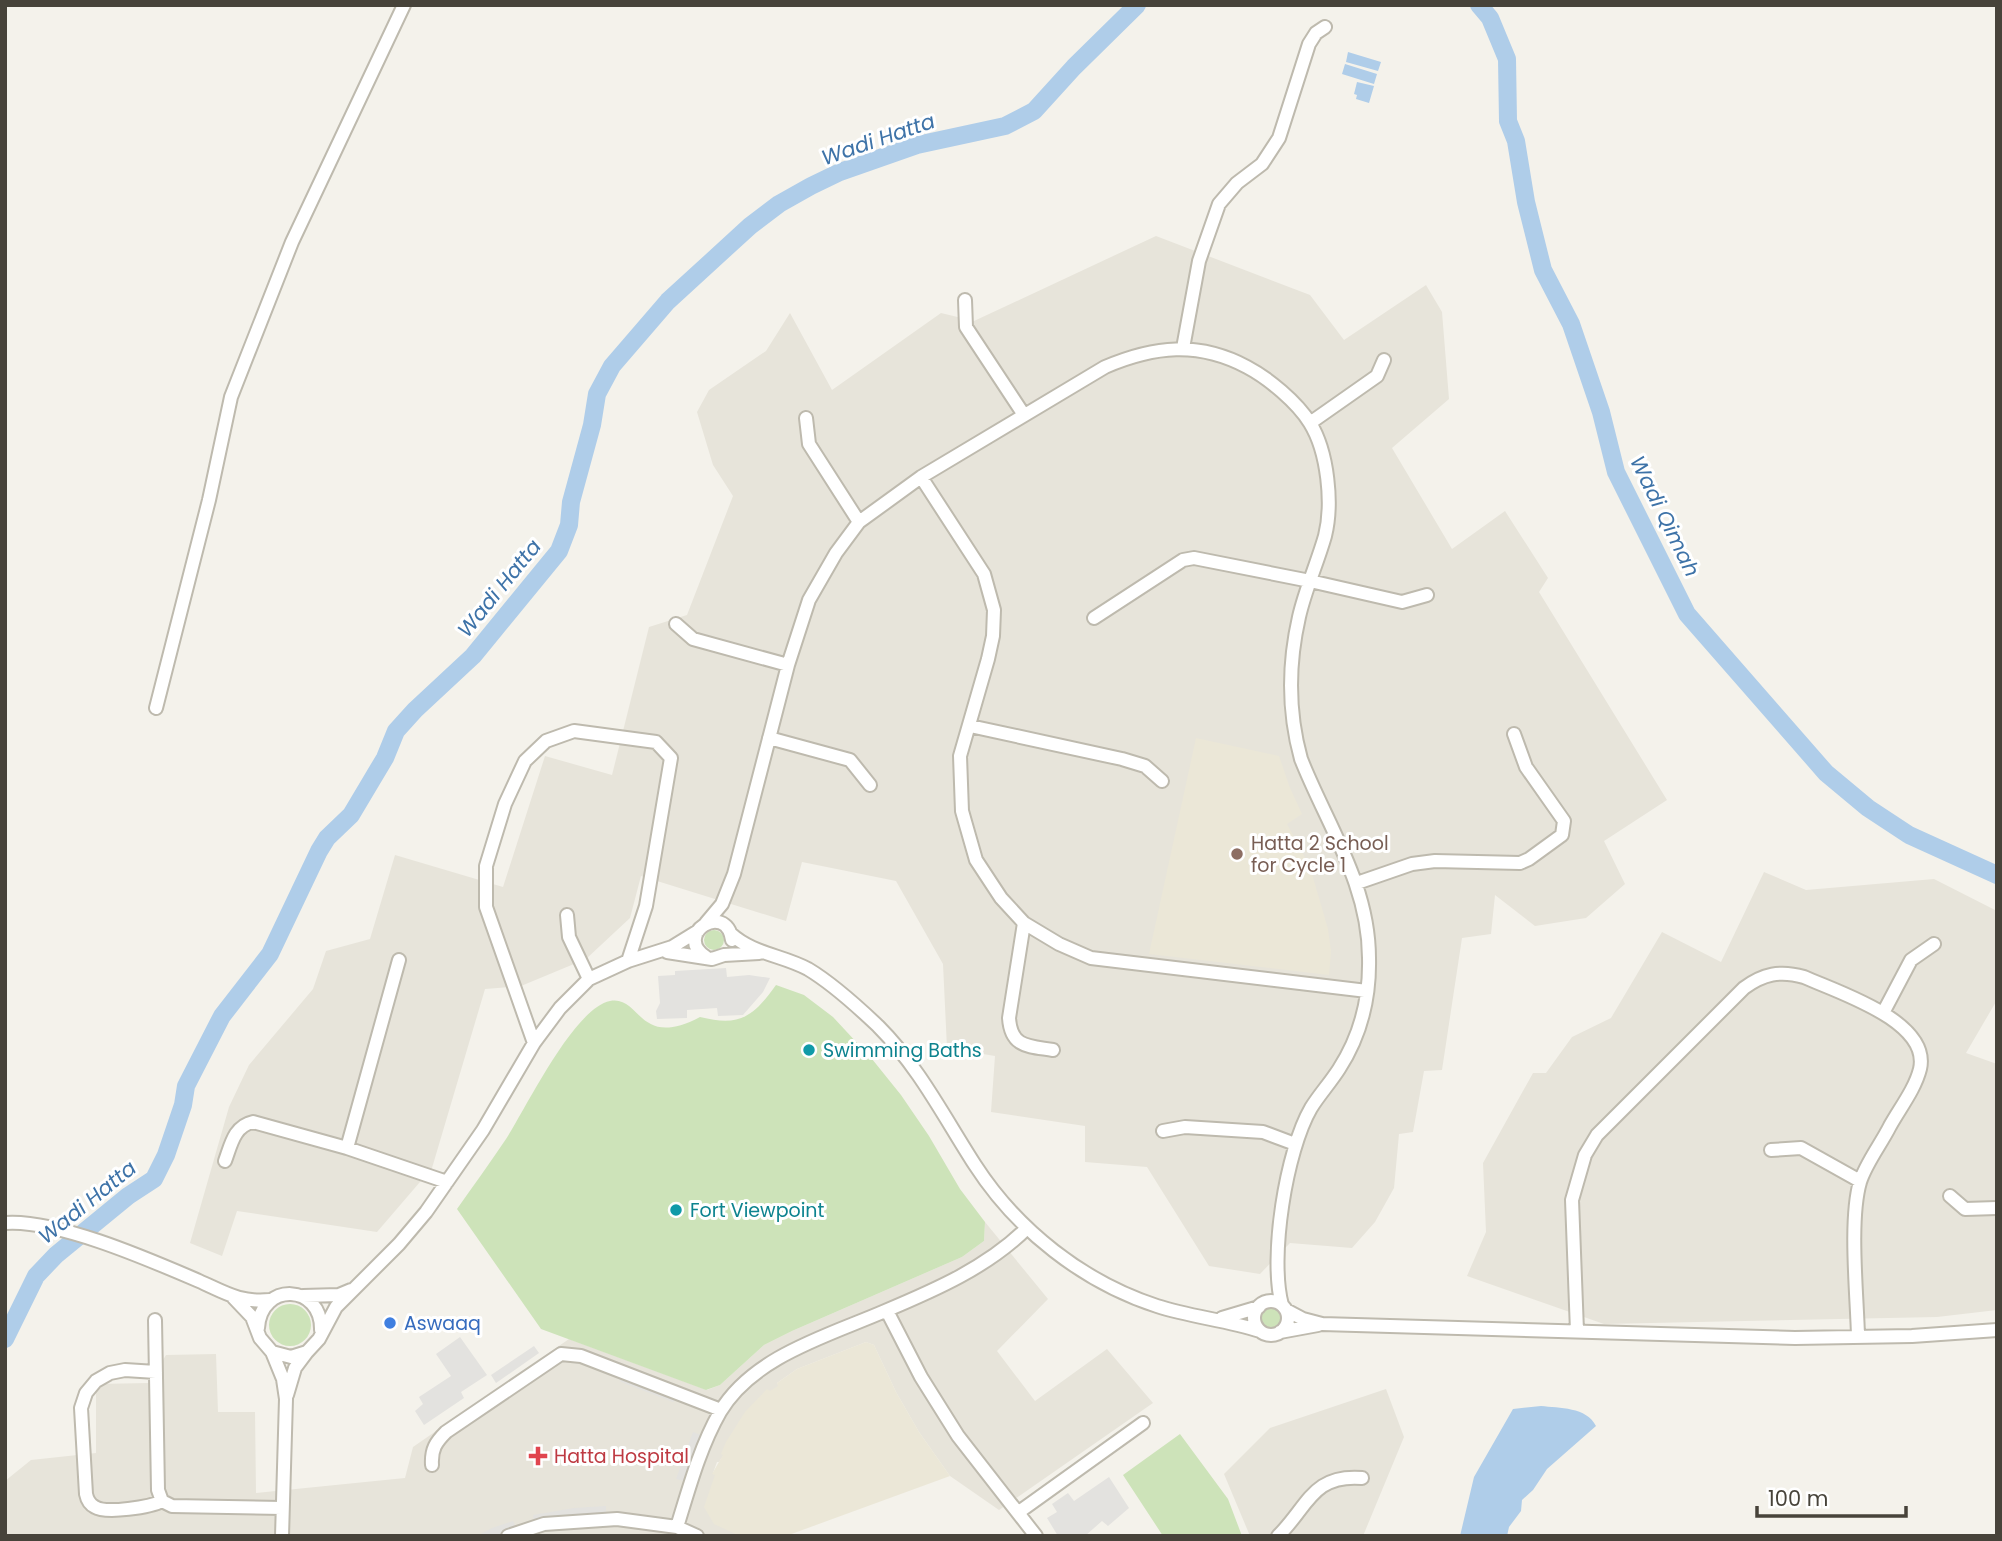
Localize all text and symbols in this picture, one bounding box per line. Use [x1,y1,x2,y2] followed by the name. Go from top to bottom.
[817,106,939,172] water label: Wadi Hatta
[1623,451,1707,581] water label: Wadi Qimah
[450,533,548,643] water label: Wadi Hatta
[1251,830,1389,879] place label: Hatta 2 School for Cycle 1
[1229,846,1245,862] marker: Hatta 2 School for Cycle 1
[823,1037,982,1064] place label: Swimming Baths
[801,1042,817,1058] marker: Swimming Baths
[32,1153,142,1251] water label: Wadi Hatta
[690,1197,825,1224] place label: Fort Viewpoint
[668,1202,684,1218] marker: Fort Viewpoint
[404,1310,481,1337] place label: Aswaaq
[382,1315,398,1331] marker: Aswaaq
[554,1443,689,1470] place label: Hatta Hospital
[528,1446,548,1466] marker: Hatta Hospital
[1757,1474,1906,1518] scale bar
[1768,1484,1828,1513] text: 100 m

